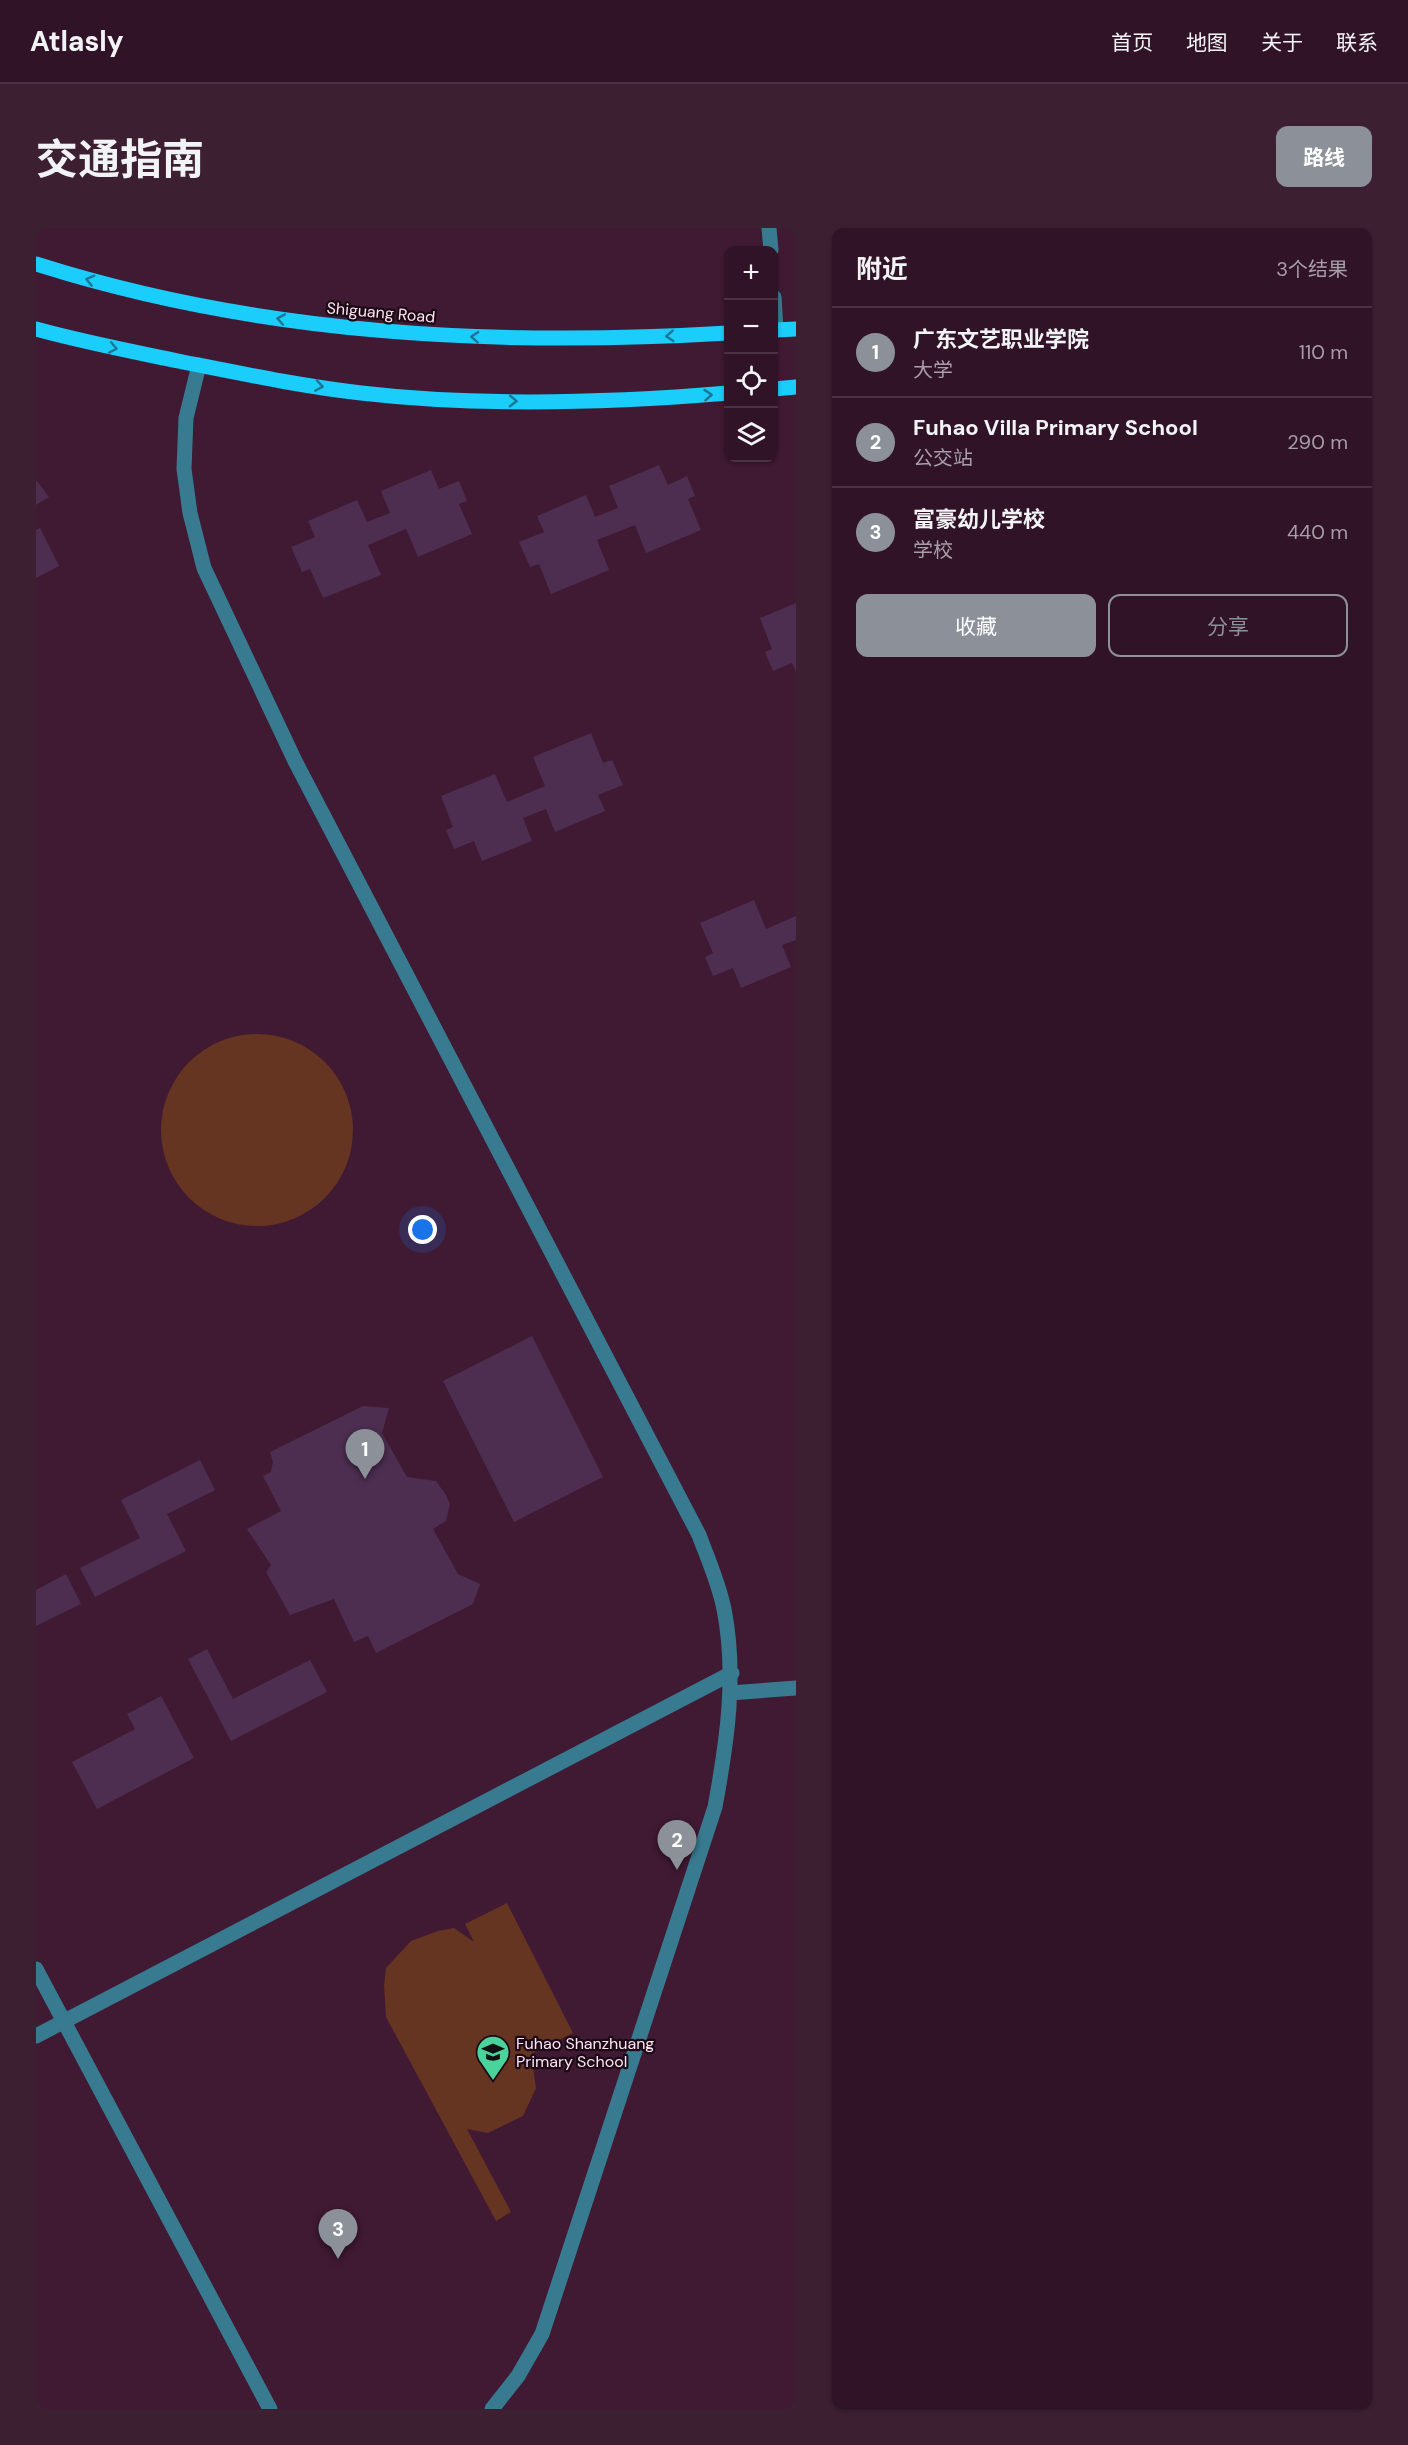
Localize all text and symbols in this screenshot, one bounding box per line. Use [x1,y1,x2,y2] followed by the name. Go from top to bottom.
[30,23,124,60] text: Atlasly
[1111,29,1153,57] text: 首页
[1186,29,1228,57] text: 地图
[1261,29,1303,57] text: 关于
[1336,29,1378,57] text: 联系
[1276,126,1372,187] button: 路线
[36,132,204,187] text: 交通指南
[724,246,778,462] map controls
[724,246,778,300] button: +
[856,252,908,286] text: 附近
[1276,256,1348,282] text: 3个结果
[85,275,95,288] one-way arrow
[326,297,436,328] street label: Shiguang Road
[724,300,778,354] button: −
[277,313,287,326] one-way arrow
[913,325,1089,354] text: 广东文艺职业学院
[666,330,675,343] one-way arrow
[471,331,480,344] one-way arrow
[872,339,879,365] text: 1
[1299,339,1348,365] text: 110 m
[108,341,118,354] one-way arrow
[724,354,778,408] button: locate
[913,357,953,383] text: 大学
[314,380,323,392] one-way arrow
[703,388,712,401] one-way arrow
[508,395,517,407] one-way arrow
[724,408,778,462] button: layers
[913,413,1198,442] text: Fuhao Villa Primary School
[870,429,881,455] text: 2
[1287,429,1348,455] text: 290 m
[913,445,973,471] text: 公交站
[913,505,1045,534] text: 富豪幼儿学校
[869,519,882,545] text: 3
[1287,519,1348,545] text: 440 m
[913,537,953,563] text: 学校
[856,594,1096,657] button: 收藏
[1108,594,1348,657] button: 分享
[408,1215,437,1244] your location
[346,1430,384,1479] pin: 1
[658,1820,696,1870] pin: 2
[516,2033,654,2072] place label: Fuhao Shanzhuang Primary School
[475,2034,511,2081] school or university icon: Fuhao Shanzhuang Primary School
[318,2210,358,2259] pin: 3

